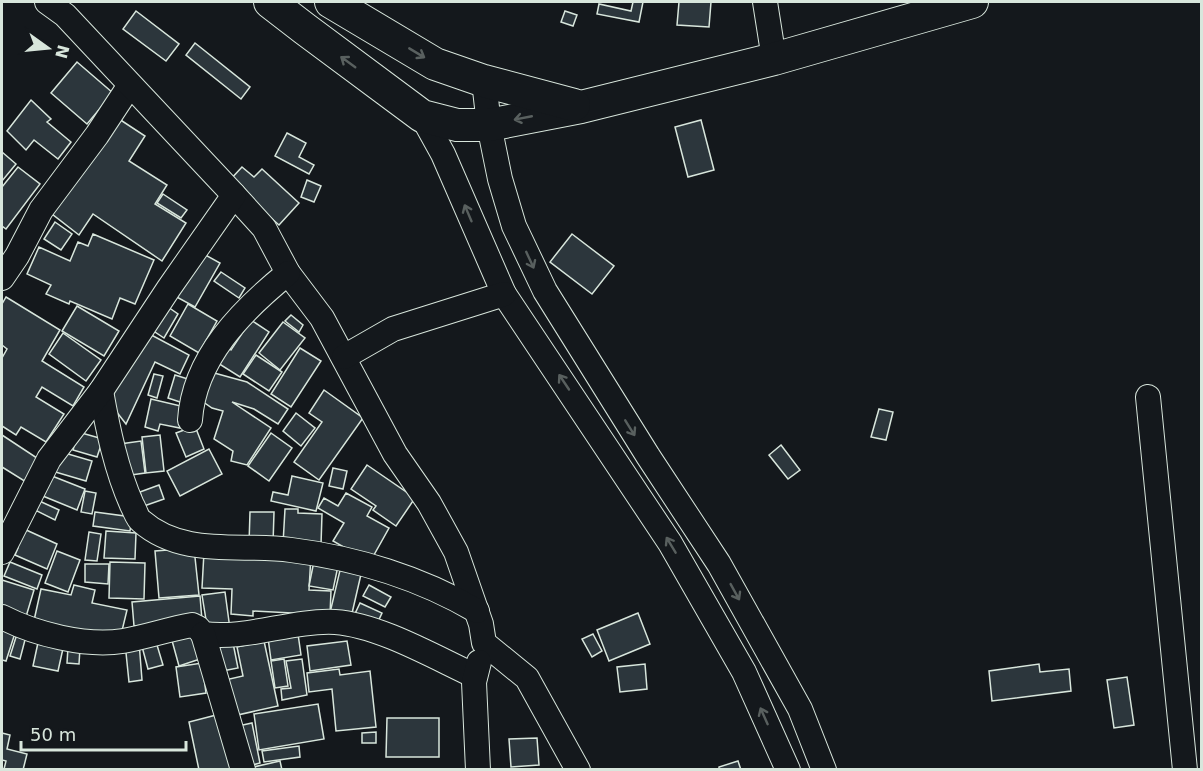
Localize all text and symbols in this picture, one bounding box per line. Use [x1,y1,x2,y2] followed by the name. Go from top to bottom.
[18,18,78,78] north arrow
[51,43,73,61] text: N
[408,47,425,59] one-way arrow
[341,55,357,68] one-way arrow
[514,113,534,124] one-way arrow
[462,204,473,222] one-way arrow
[525,251,537,269] one-way arrow
[557,374,570,391] one-way arrow
[624,419,636,435] one-way arrow
[664,537,676,554] one-way arrow
[729,583,741,600] one-way arrow
[758,708,769,726] one-way arrow
[21,714,186,752] scale bar
[30,724,76,745] text: 50 m

